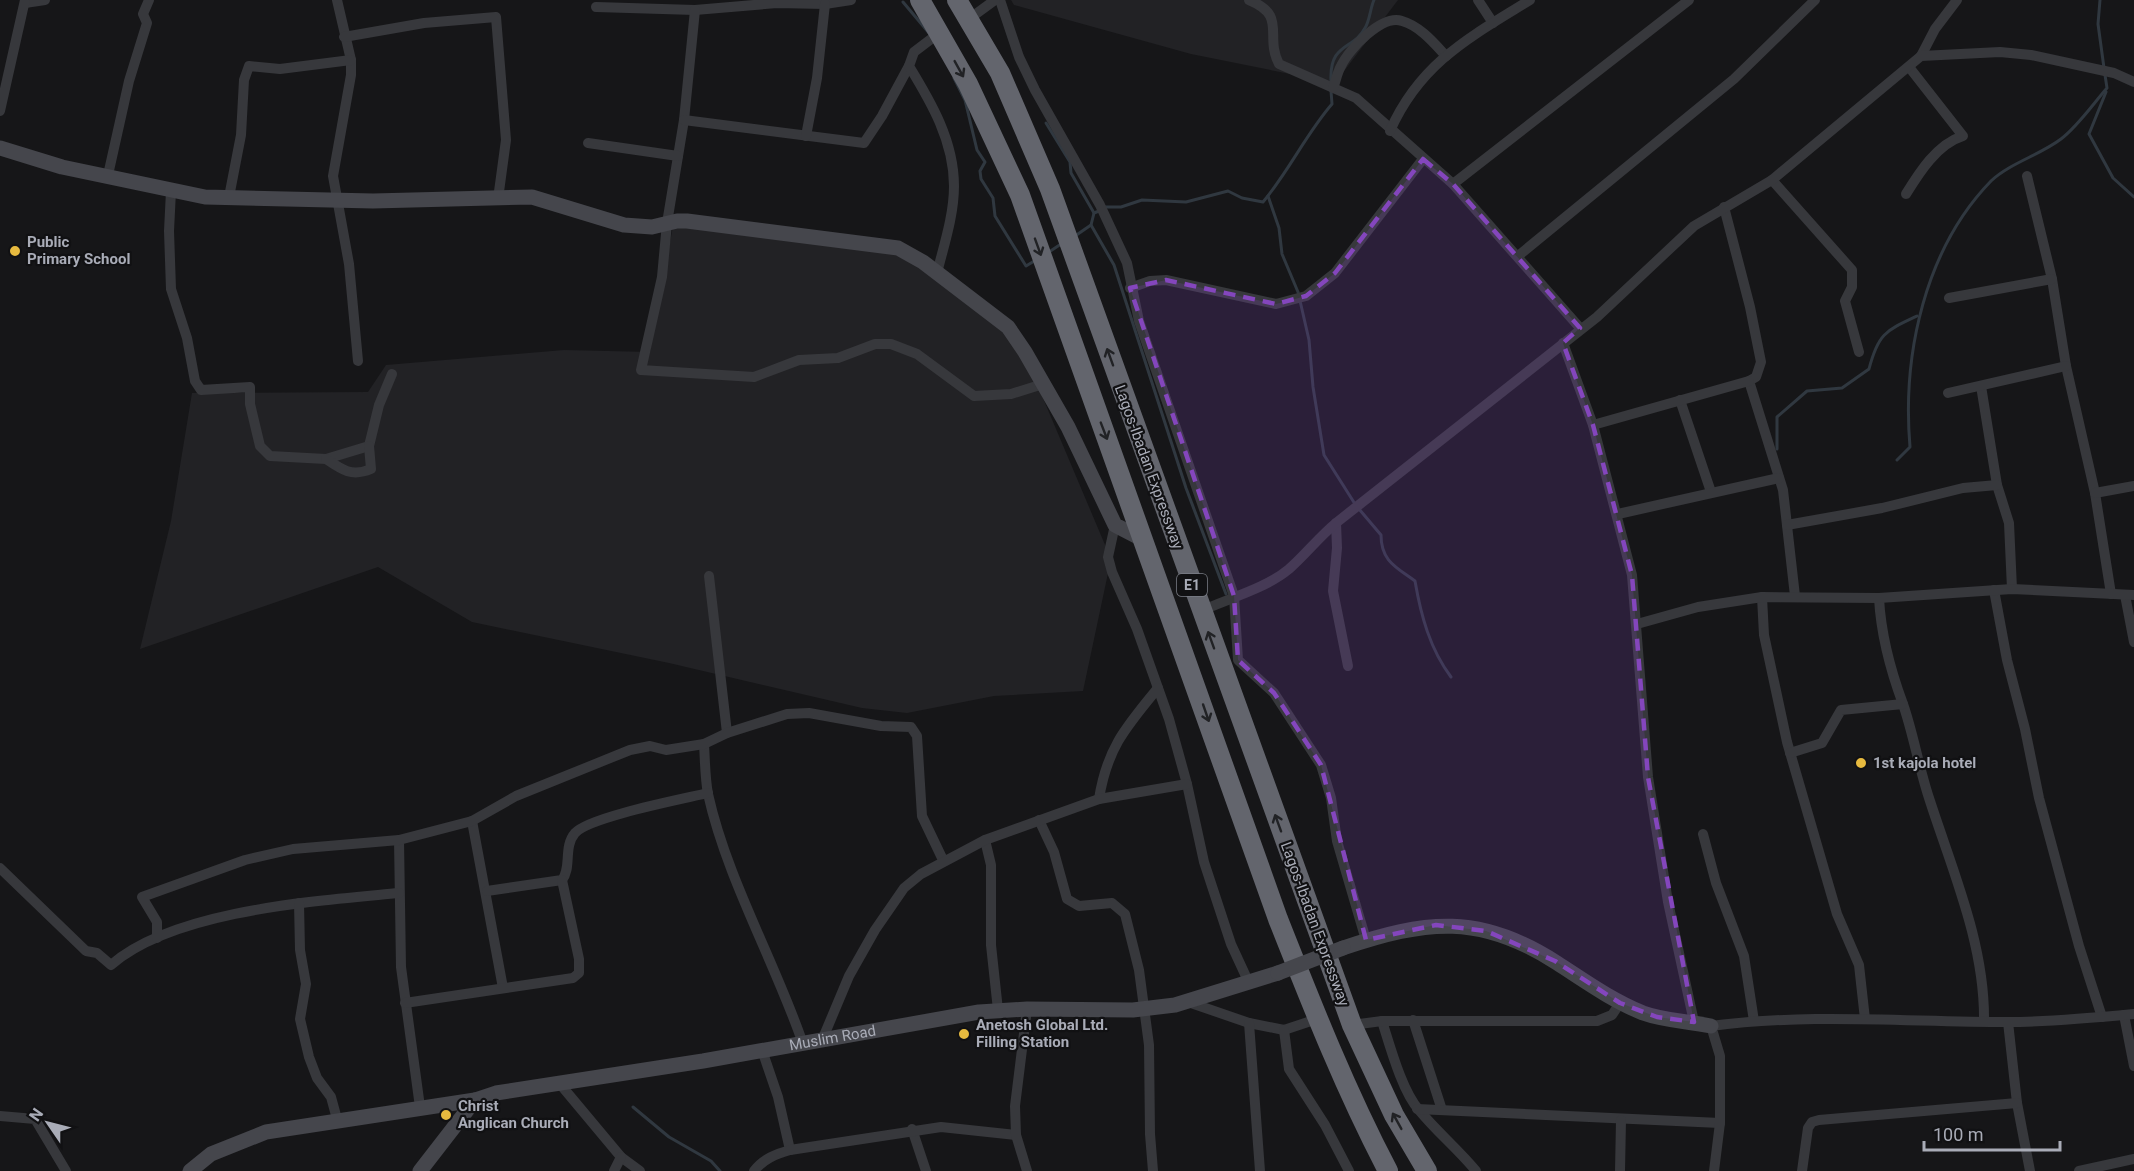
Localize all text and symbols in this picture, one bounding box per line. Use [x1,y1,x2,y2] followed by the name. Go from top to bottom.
[953,60,965,77] one-way arrow
[27,233,130,268] place label: Public Primary School
[1034,237,1045,256] one-way arrow
[8,244,22,258] marker: Public Primary School
[1103,348,1114,367] one-way arrow
[1111,382,1187,552] street label: Lagos-Ibadan Expressway
[1100,421,1111,439] one-way arrow
[1177,574,1207,596] road number: E1
[1205,631,1216,650] one-way arrow
[1201,703,1212,722] one-way arrow
[1873,754,1976,772] place label: 1st kajola hotel
[1854,756,1868,770] marker: 1st kajola hotel
[1272,814,1283,833] one-way arrow
[1277,839,1353,1009] street label: Lagos-Ibadan Expressway
[976,1016,1108,1051] place label: Anetosh Global Ltd. Filling Station
[788,1021,877,1055] street label: Muslim Road
[957,1027,971,1041] marker: Anetosh Global Ltd. Filling Station
[18,1093,78,1153] north arrow
[458,1097,569,1132] place label: Christ Anglican Church
[25,1105,47,1125] text: N
[439,1108,453,1122] marker: Christ Anglican Church
[1391,1112,1402,1130] one-way arrow
[1924,1114,2060,1152] scale bar
[1933,1124,1984,1145] text: 100 m

